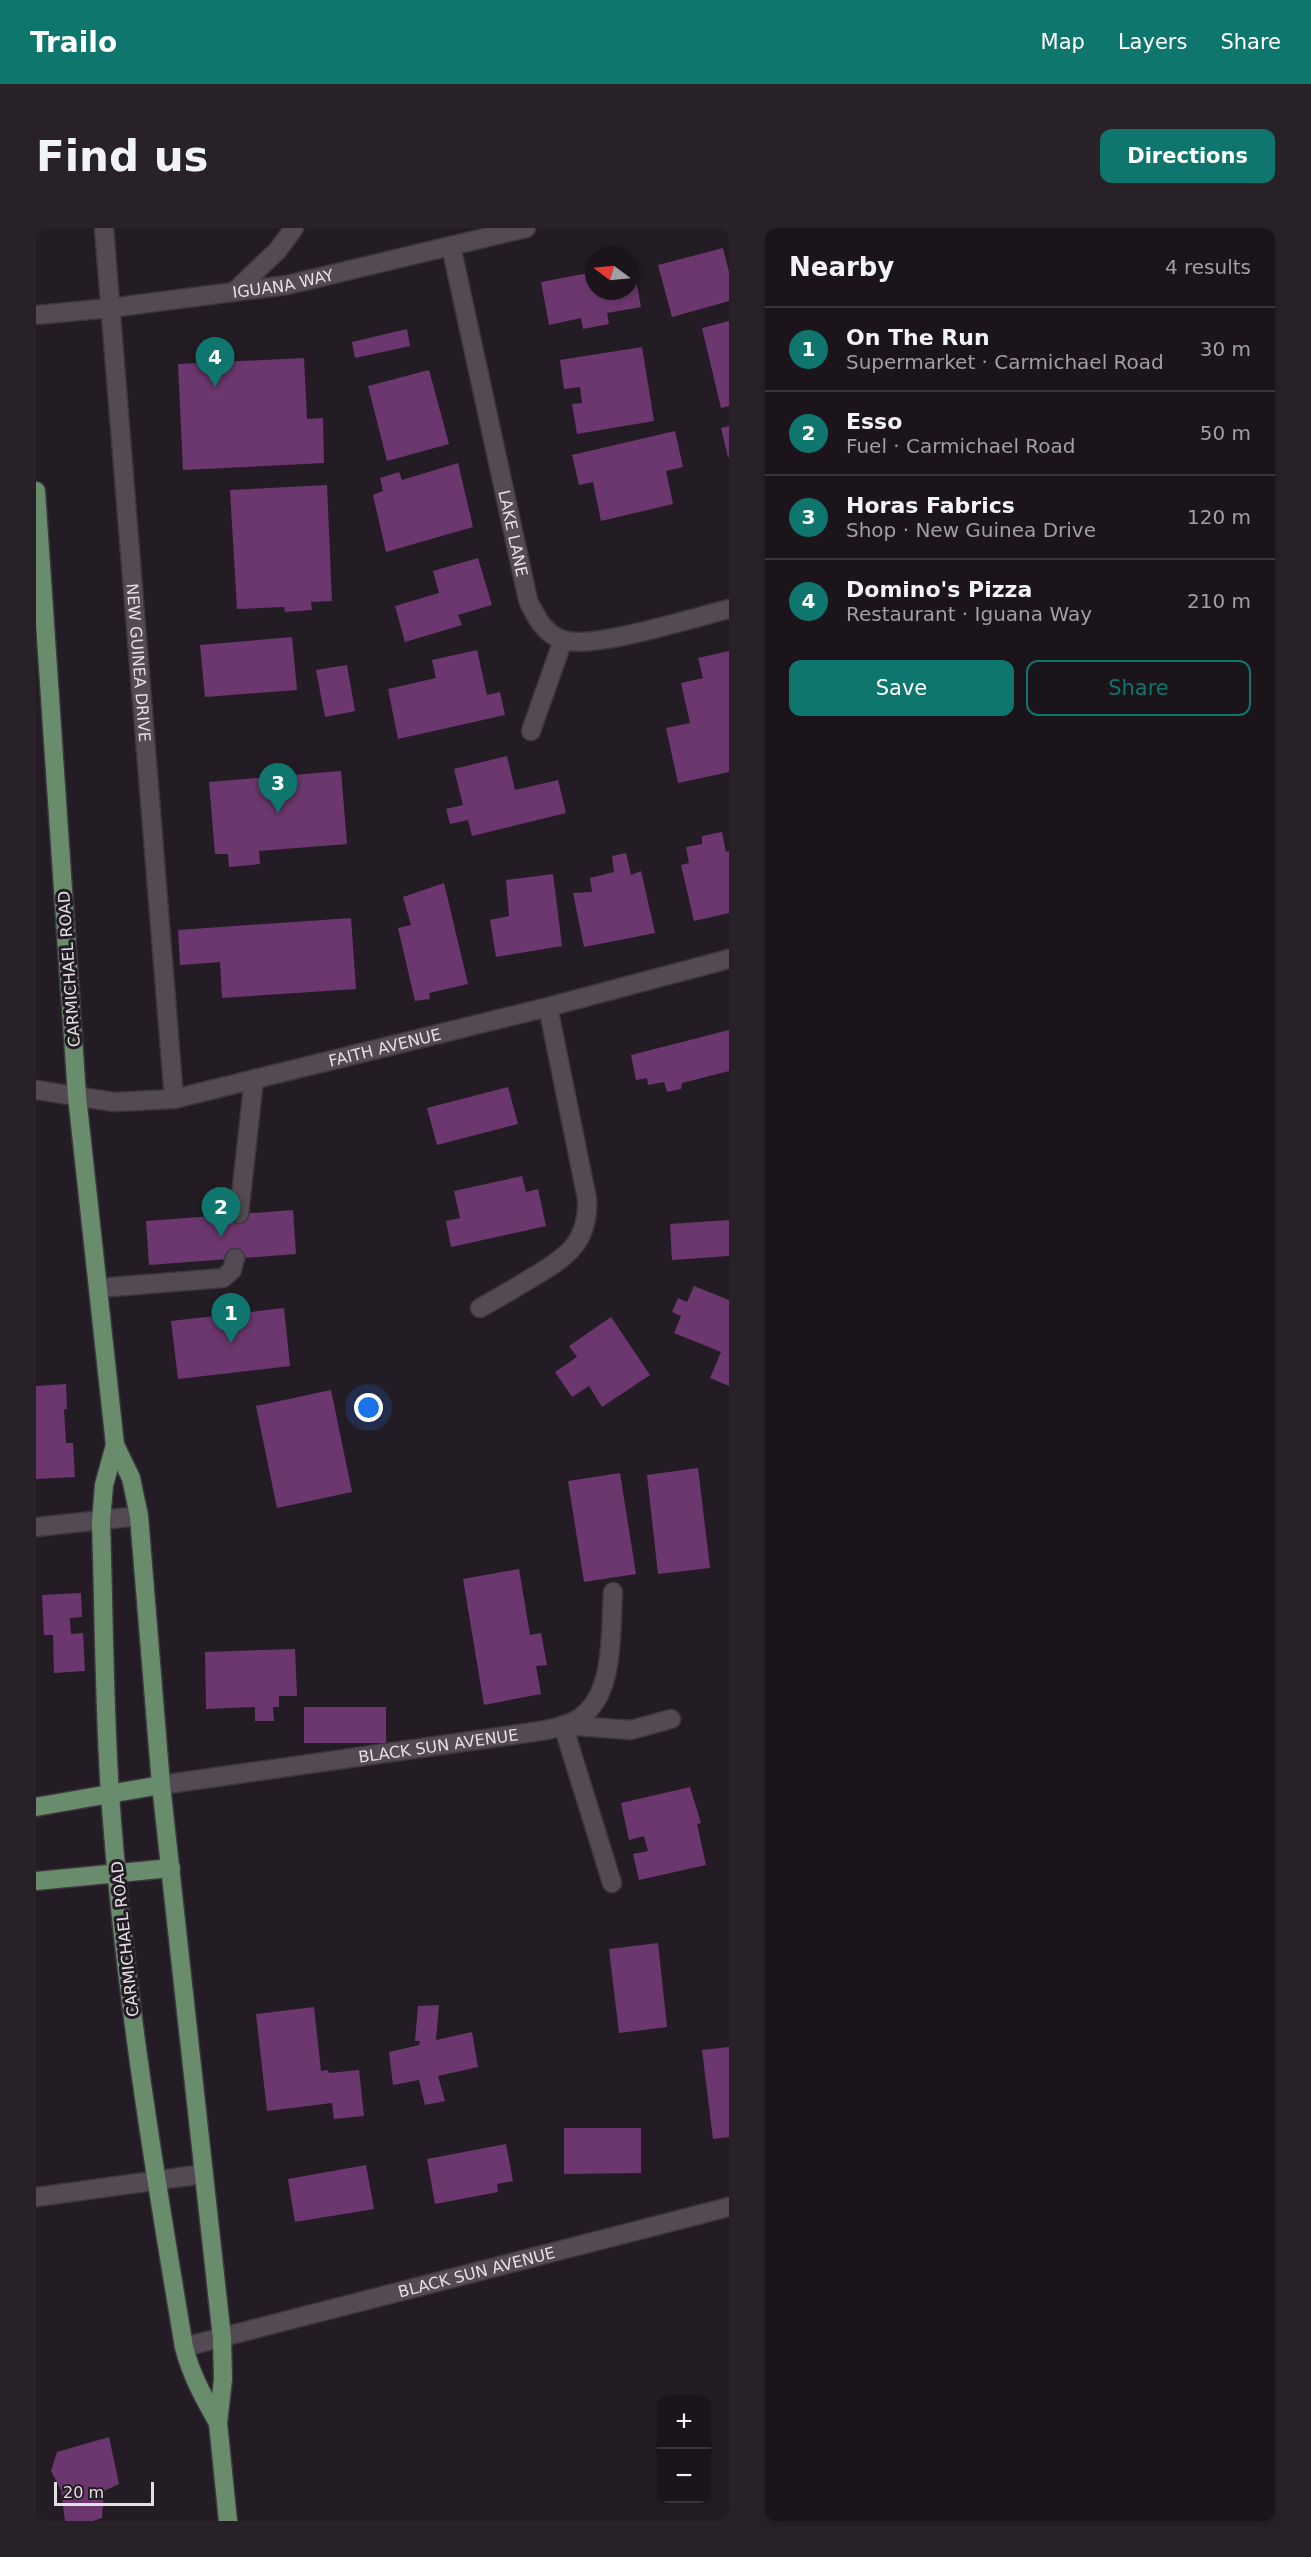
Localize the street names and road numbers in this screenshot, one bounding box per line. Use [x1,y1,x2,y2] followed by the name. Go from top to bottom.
[231,265,335,302] street label: IGUANA WAY
[495,488,532,578] street label: LAKE LANE
[123,582,155,743] street label: NEW GUINEA DRIVE
[54,890,84,1048] street label: CARMICHAEL ROAD
[327,1024,443,1070] street label: FAITH AVENUE
[357,1725,519,1766] street label: BLACK SUN AVENUE
[107,1860,143,2018] street label: CARMICHAEL ROAD
[396,2243,557,2301] street label: BLACK SUN AVENUE

